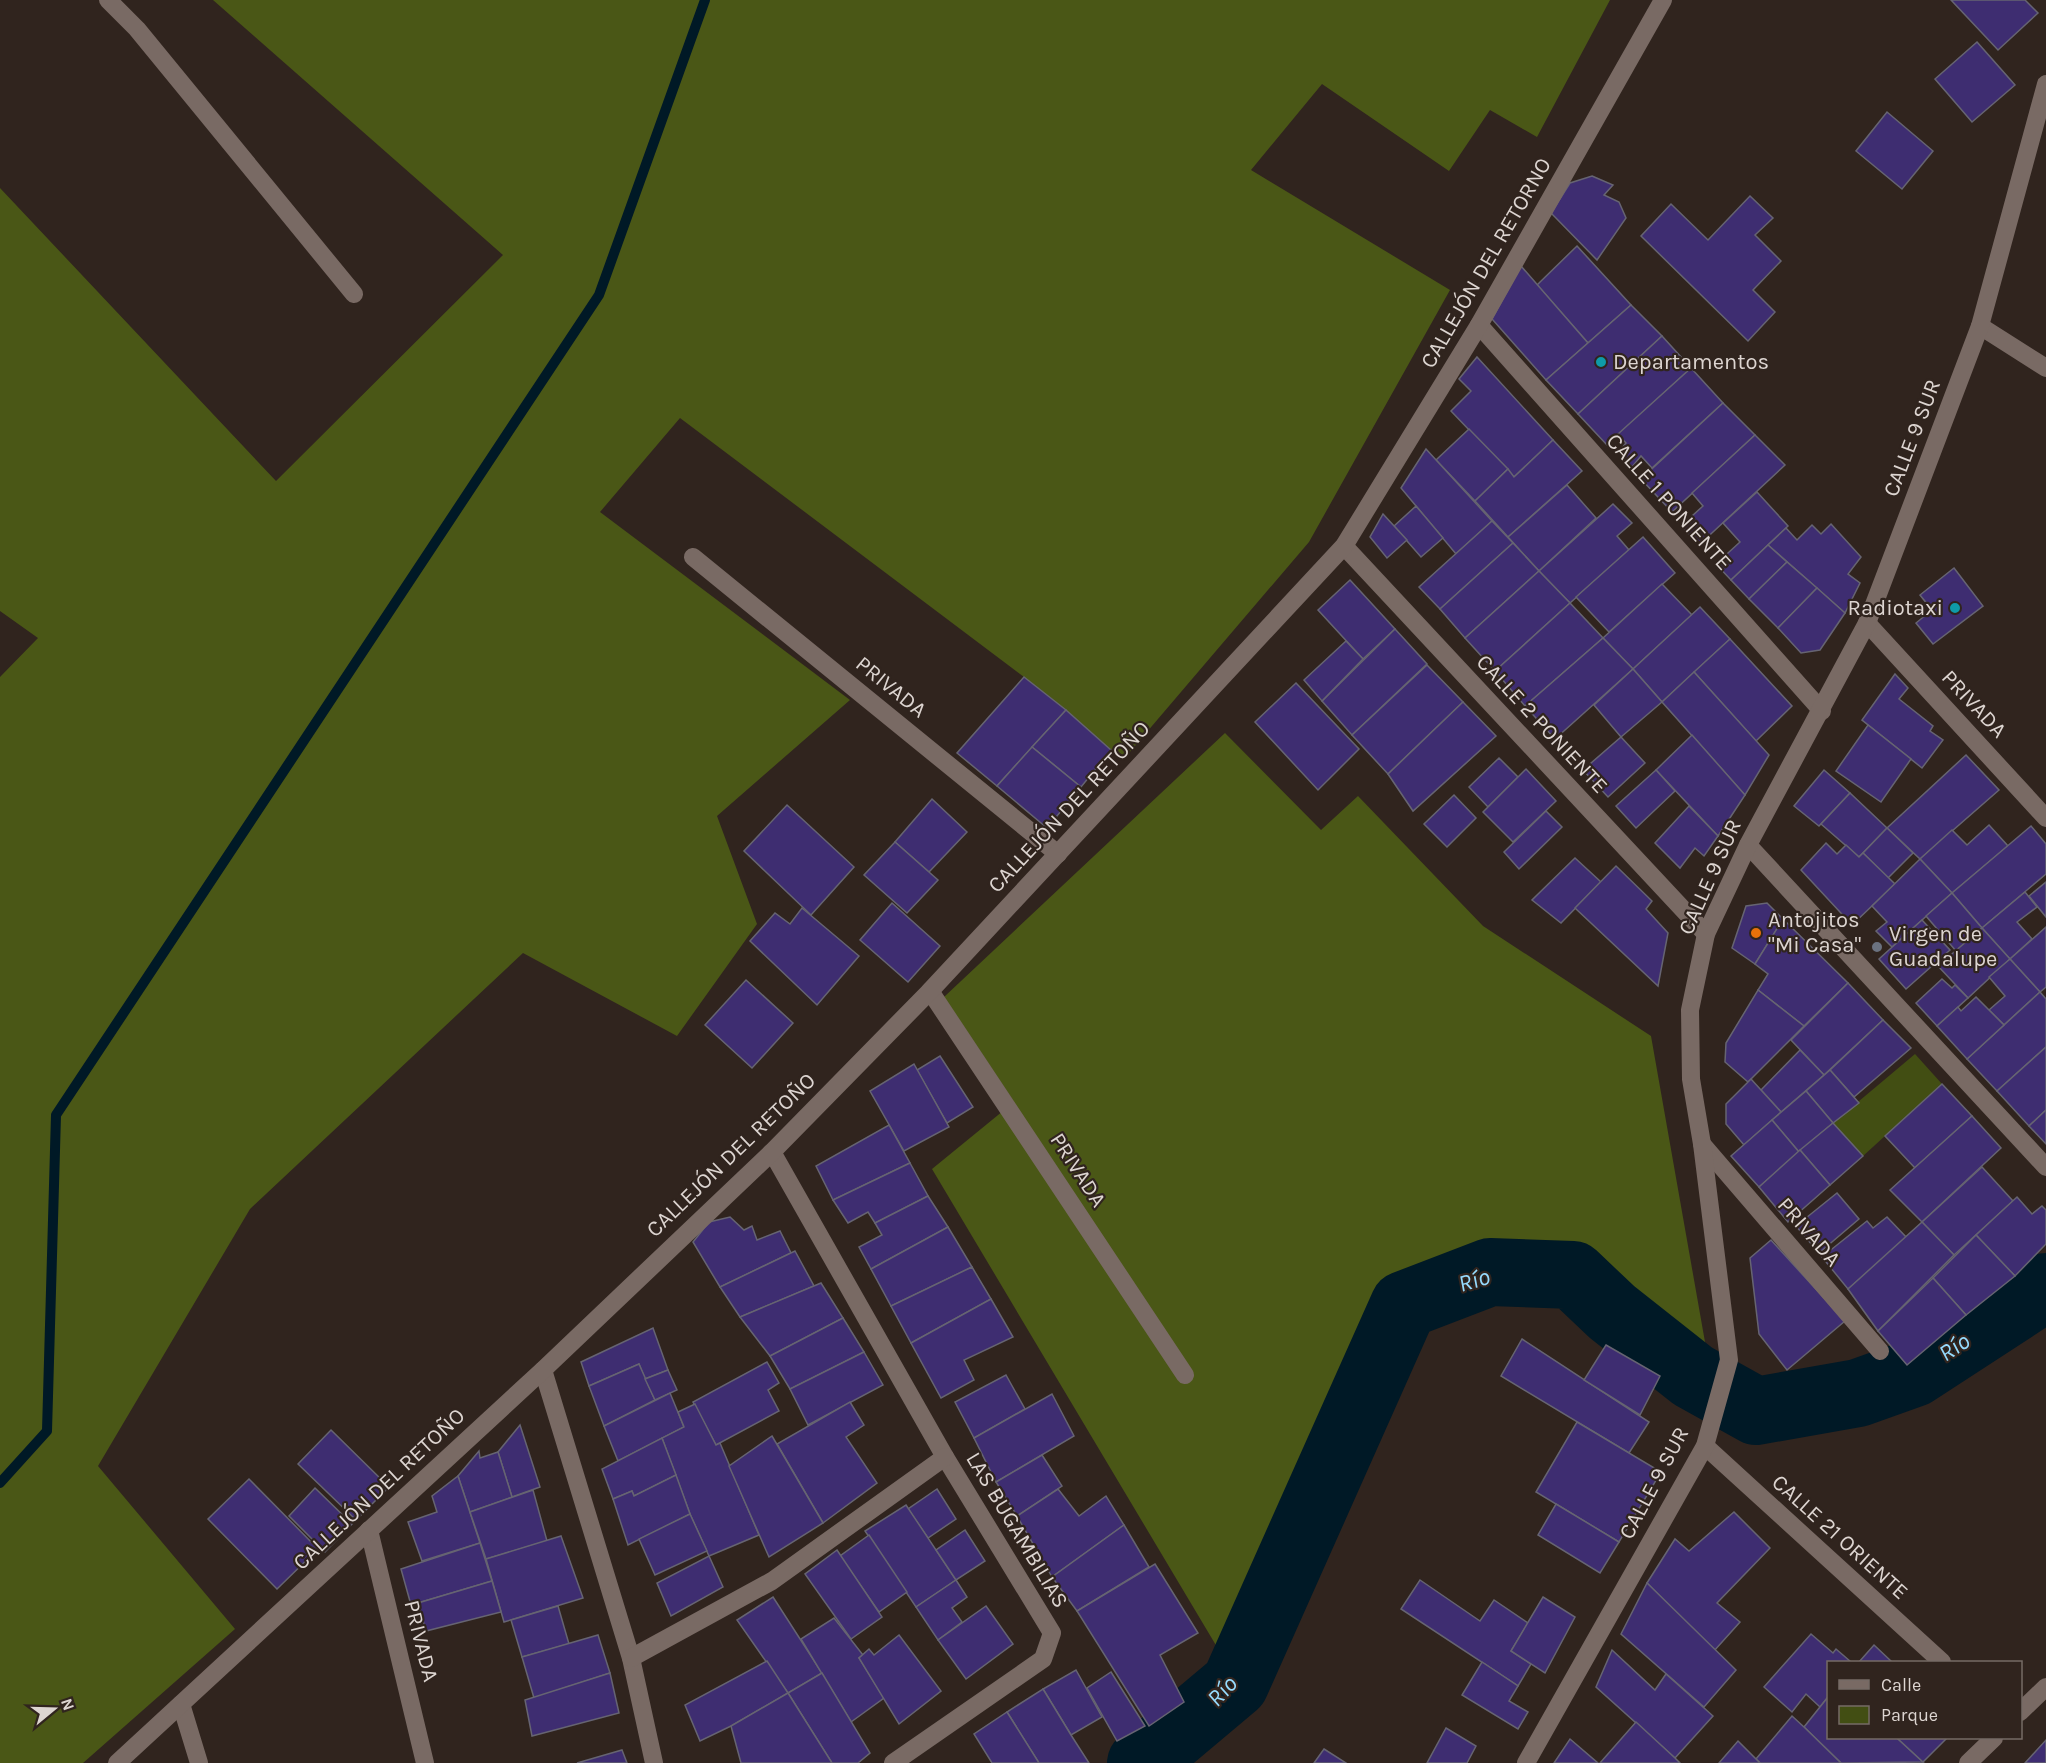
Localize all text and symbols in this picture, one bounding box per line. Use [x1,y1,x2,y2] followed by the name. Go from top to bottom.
[1414,153,1557,373] street label: CALLEJÓN DEL RETORNO
[1613,349,1769,375] place label: Departamentos
[1594,355,1608,369] marker: Departamentos
[1878,376,1946,500] street label: CALLE 9 SUR
[1601,428,1737,576] street label: CALLE 1 PONIENTE
[1848,595,1943,621] place label: Radiotaxi
[1948,601,1962,615] marker: Radiotaxi
[1471,649,1613,799] street label: CALLE 2 PONIENTE
[850,651,932,724] street label: PRIVADA
[1936,665,2012,744] street label: PRIVADA
[982,715,1155,898] street label: CALLEJÓN DEL RETOÑO
[1673,815,1747,939] street label: CALLE 9 SUR
[1768,907,1861,958] place label: Antojitos "Mi Casa"
[1889,921,1997,972] place label: Virgen de Guadalupe
[1749,926,1763,940] marker: Antojitos "Mi Casa"
[1870,940,1884,954] marker: Virgen de Guadalupe
[640,1067,821,1243] street label: CALLEJÓN DEL RETOÑO
[1044,1128,1112,1212] street label: PRIVADA
[1772,1192,1846,1272] street label: PRIVADA
[1455,1262,1493,1298] water label: Río
[1933,1327,1975,1367] water label: Río
[287,1402,470,1575] street label: CALLEJÓN DEL RETOÑO
[1614,1422,1694,1544] street label: CALLE 9 SUR
[960,1447,1074,1613] street label: LAS BUGAMBILIAS
[1767,1469,1913,1605] street label: CALLE 21 ORIENTE
[398,1597,444,1685] street label: PRIVADA
[1827,1661,2022,1739] legend
[1201,1670,1243,1712] water label: Río
[1881,1674,1921,1696] text: Calle
[24,1679,84,1739] north arrow
[57,1696,79,1713] text: N
[1881,1704,1938,1726] text: Parque

